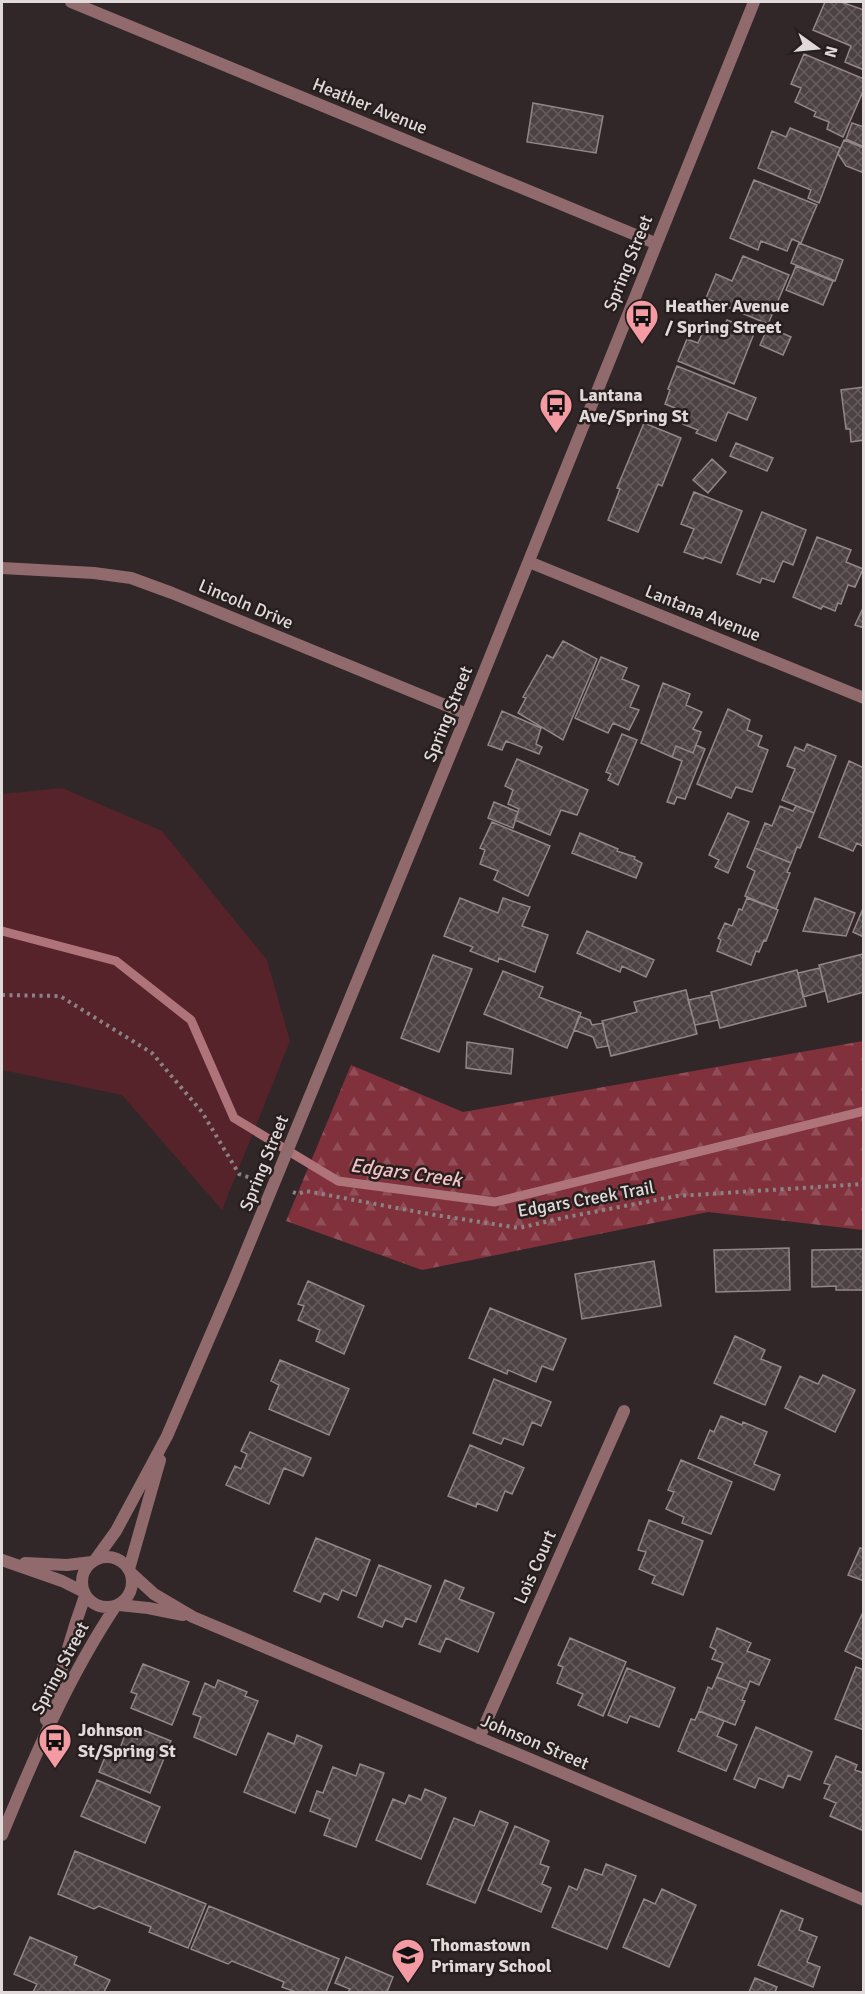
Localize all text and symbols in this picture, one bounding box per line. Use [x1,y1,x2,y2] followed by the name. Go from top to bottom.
[787,18,847,78] north arrow
[819,44,842,60] text: N
[309,73,431,139] street label: Heather Avenue
[599,212,657,314] street label: Spring Street
[665,295,789,338] place label: Heather Avenue / Spring Street
[624,298,660,345] bus stop icon: Heather Avenue / Spring Street
[579,384,689,427] place label: Lantana Ave/Spring St
[538,387,574,434] bus stop icon: Lantana Ave/Spring St
[195,574,297,634] street label: Lincoln Drive
[642,580,764,646] street label: Lantana Avenue
[419,663,477,765] street label: Spring Street
[235,1112,293,1214] street label: Spring Street
[349,1152,465,1193] water label: Edgars Creek
[516,1176,656,1222] street label: Edgars Creek Trail
[509,1527,561,1607] street label: Lois Court
[26,1618,94,1718] street label: Spring Street
[478,1709,592,1775] street label: Johnson Street
[78,1719,176,1762] place label: Johnson St/Spring St
[37,1722,73,1769] bus stop icon: Johnson St/Spring St
[431,1934,552,1977] place label: Thomastown Primary School
[390,1937,426,1984] school or university icon: Thomastown Primary School

